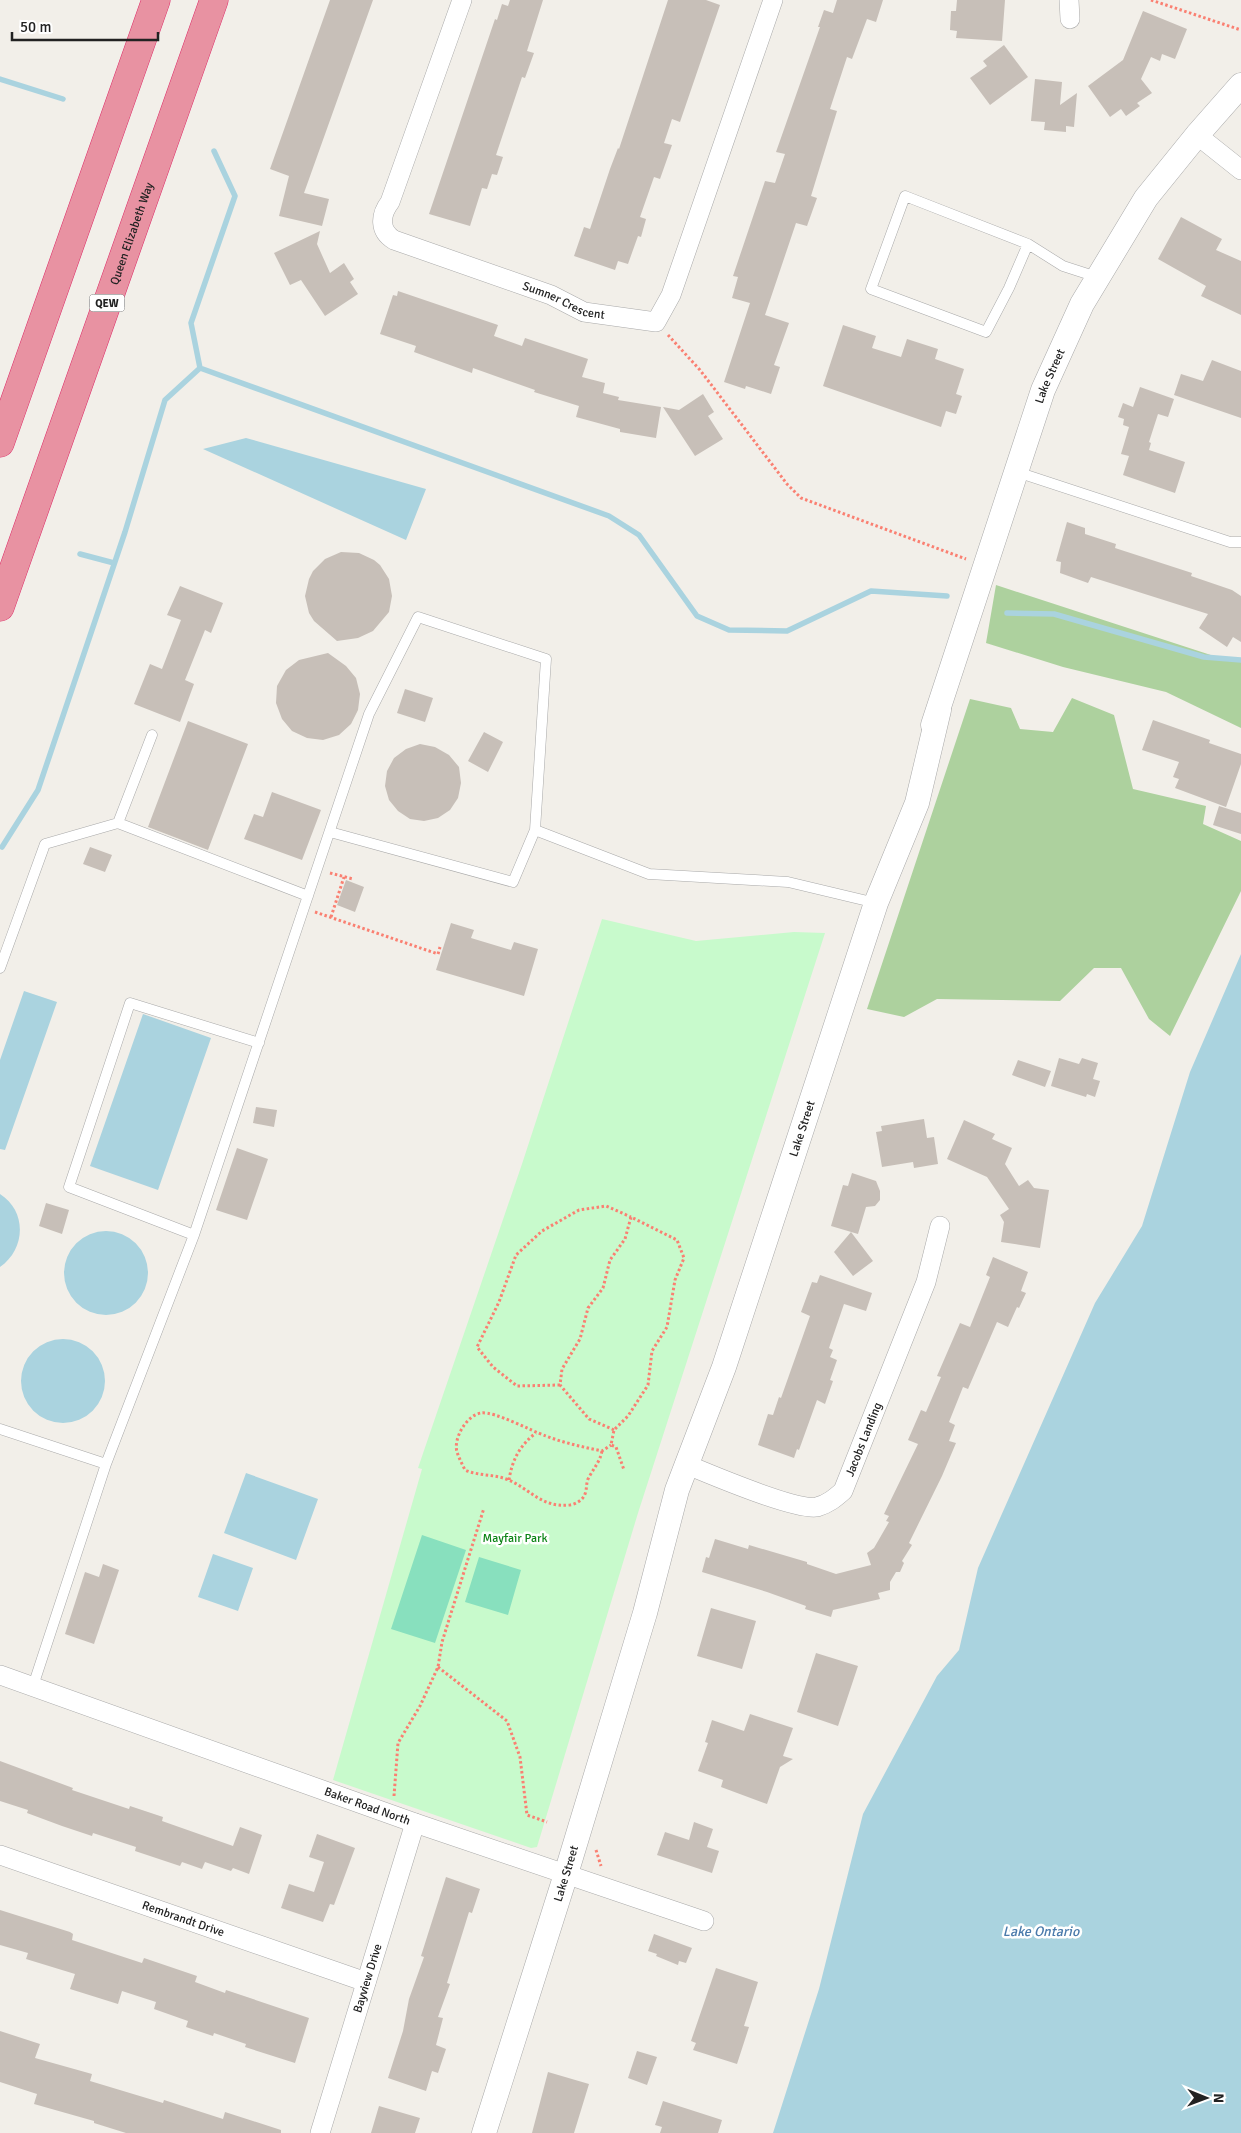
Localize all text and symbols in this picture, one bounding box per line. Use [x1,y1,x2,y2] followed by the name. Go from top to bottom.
[12,10,159,42] scale bar
[20,18,51,36] text: 50 m
[107,180,157,287] street label: Queen Elizabeth Way
[521,278,606,322] street label: Sumner Crescent
[90,294,124,312] road number: QEW
[1032,346,1068,405] street label: Lake Street
[786,1099,818,1158] street label: Lake Street
[842,1400,885,1479] street label: Jacobs Landing
[483,1531,547,1546] park label: Mayfair Park
[322,1784,412,1828] street label: Baker Road North
[550,1844,582,1904] street label: Lake Street
[140,1897,226,1940] street label: Rembrandt Drive
[1003,1923,1080,1940] water label: Lake Ontario
[350,1942,385,2014] street label: Bayview Drive
[1181,2073,1231,2123] north arrow
[1210,2093,1227,2103] text: N

